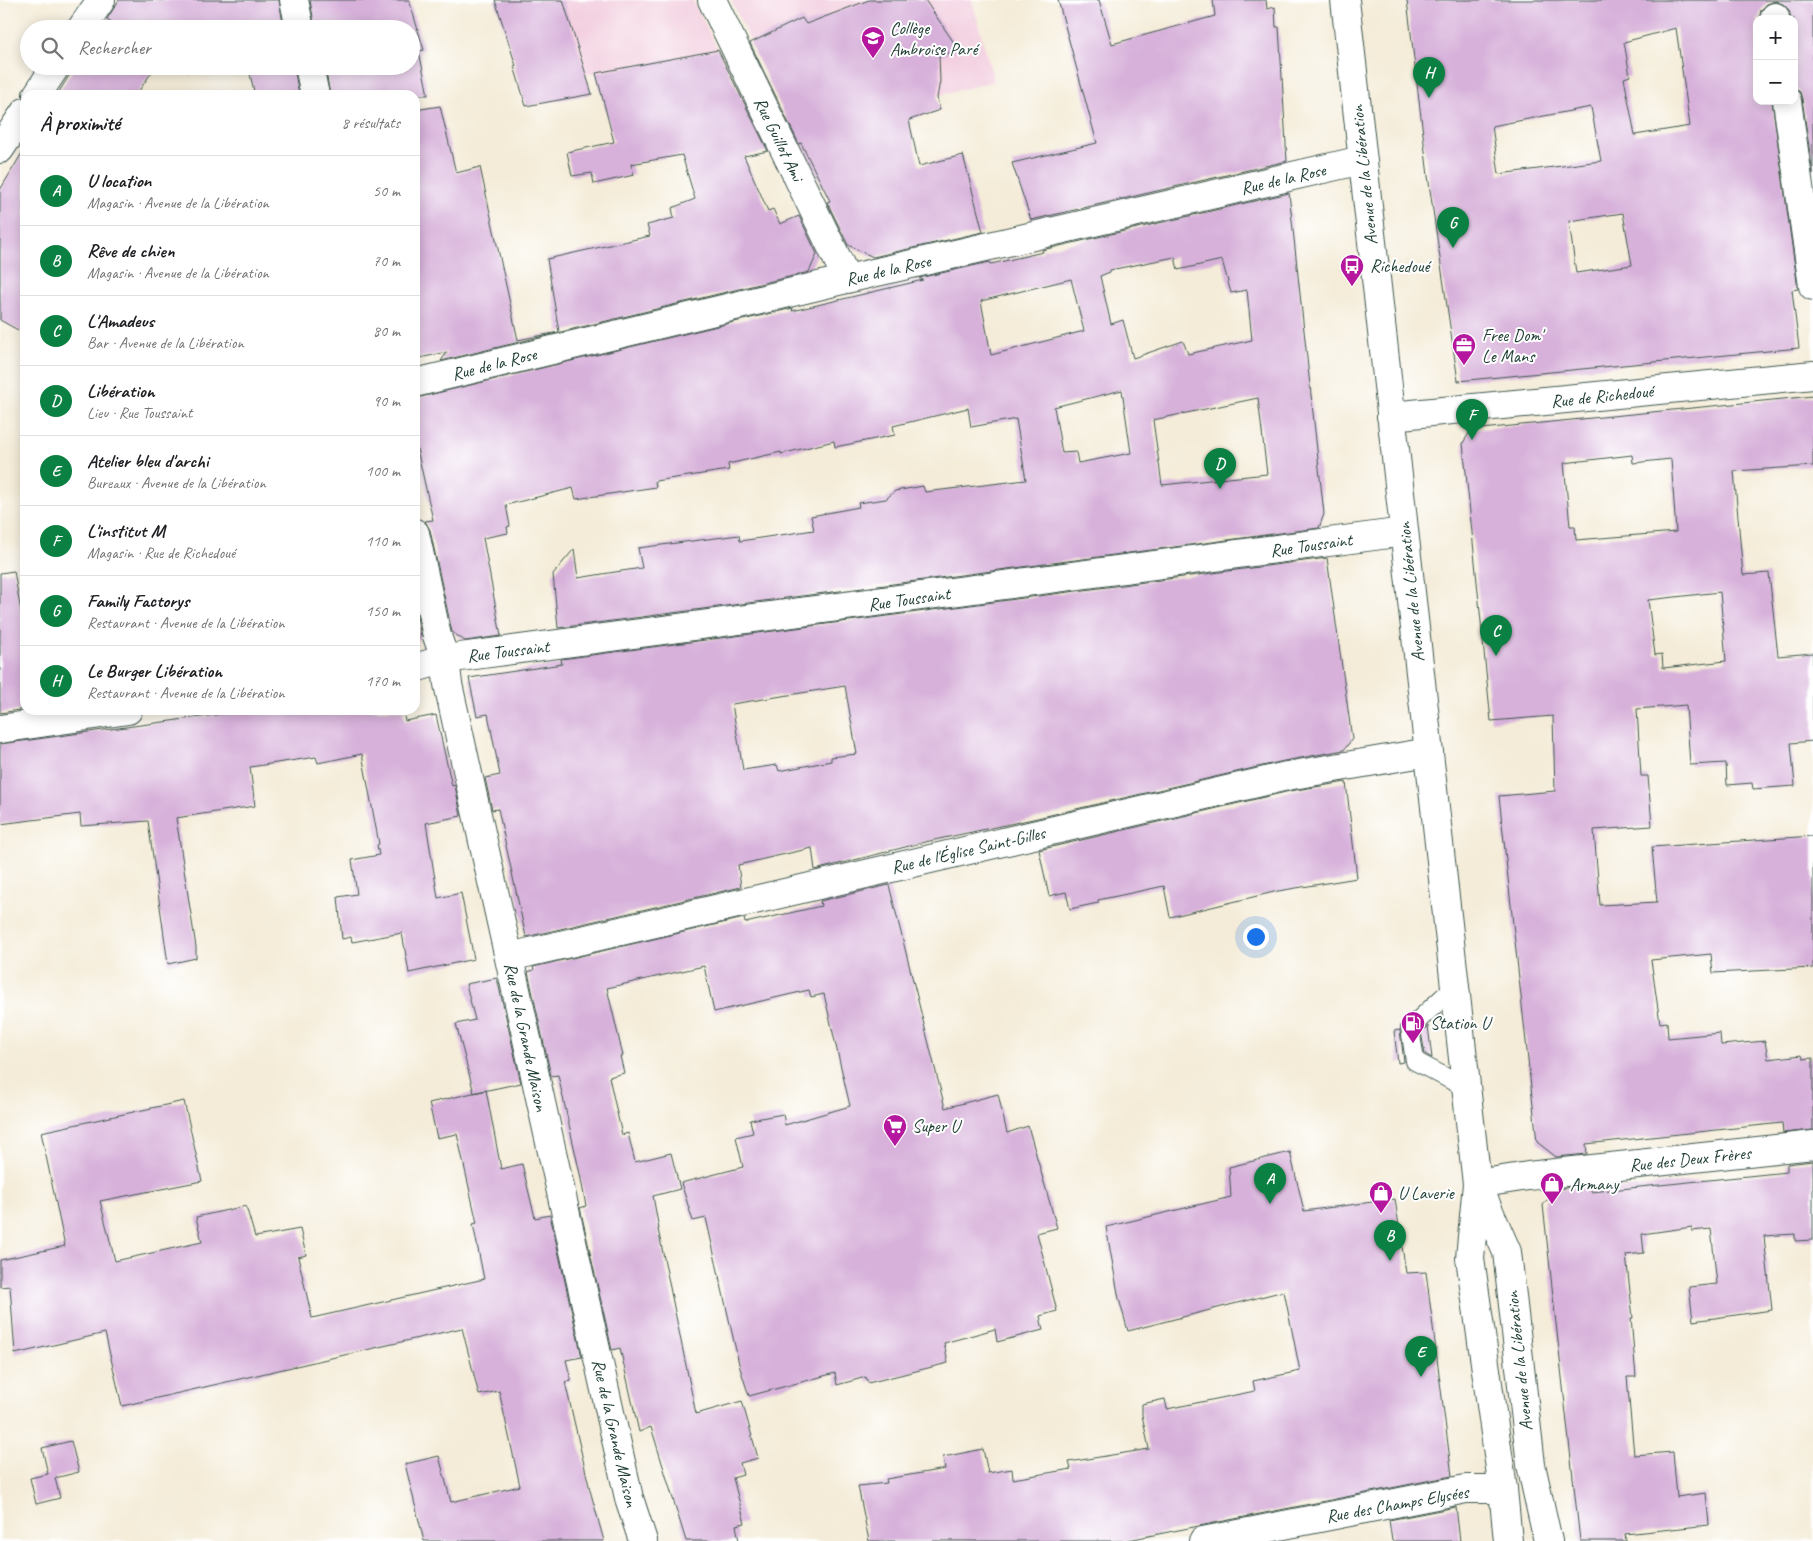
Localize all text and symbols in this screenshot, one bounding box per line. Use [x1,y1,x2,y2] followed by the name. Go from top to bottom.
[1753,15,1798,105] map controls
[1753,15,1798,60] button: +
[890,17,980,60] place label: Collège Ambroise Paré
[20,20,420,75] search box
[860,25,886,59] school or university icon: Collège Ambroise Paré
[38,34,66,62] icon: search
[78,36,151,60] text: Rechercher
[1413,57,1445,98] pin: H
[1753,60,1798,105] button: −
[749,94,810,187] street label: Rue Guillot Ami
[1346,103,1382,246] street label: Avenue de la Libération
[40,110,120,136] text: À proximité
[341,113,400,133] text: 8 résultats
[1238,158,1329,199] street label: Rue de la Rose
[87,169,151,193] text: U location
[52,181,60,201] text: A
[373,181,400,201] text: 50 m
[87,193,269,213] text: Magasin · Avenue de la Libération
[1437,207,1469,248] pin: G
[87,239,174,263] text: Rêve de chien
[843,249,934,290] street label: Rue de la Rose
[52,251,60,271] text: B
[373,251,400,271] text: 70 m
[1339,253,1365,287] bus stop icon: Richedoué
[1370,255,1433,277] place label: Richedoué
[87,263,269,283] text: Magasin · Avenue de la Libération
[87,309,154,333] text: L'Amadeus
[52,321,60,341] text: C
[373,321,400,341] text: 80 m
[1482,324,1546,367] place label: Free Dom' Le Mans
[1451,332,1477,366] office icon: Free Dom' Le Mans
[87,333,244,353] text: Bar · Avenue de la Libération
[449,343,540,385] street label: Rue de la Rose
[87,379,154,403] text: Libération
[1550,379,1657,412] street label: Rue de Richedoué
[51,391,61,411] text: D
[373,391,400,411] text: 90 m
[1456,399,1488,440] pin: F
[87,403,192,423] text: Lieu · Rue Toussaint
[1204,448,1236,489] pin: D
[87,449,209,473] text: Atelier bleu d'archi
[52,461,60,481] text: E
[366,461,400,481] text: 100 m
[87,473,266,493] text: Bureaux · Avenue de la Libération
[87,519,164,543] text: L'institut M
[1393,520,1429,663] street label: Avenue de la Libération
[1269,528,1355,562] street label: Rue Toussaint
[52,531,60,551] text: F
[366,531,400,551] text: 110 m
[87,543,235,563] text: Magasin · Rue de Richedoué
[867,582,953,616] street label: Rue Toussaint
[87,589,189,613] text: Family Factorys
[52,601,60,621] text: G
[366,601,400,621] text: 150 m
[87,613,284,633] text: Restaurant · Avenue de la Libération
[1480,615,1512,656] pin: C
[466,635,552,667] street label: Rue Toussaint
[87,659,222,683] text: Le Burger Libération
[51,671,61,691] text: H
[366,671,400,691] text: 170 m
[87,683,284,703] text: Restaurant · Avenue de la Libération
[889,821,1049,878] street label: Rue de l'Église Saint-Gilles
[1243,924,1269,950] your location
[500,961,553,1114] street label: Rue de la Grande Maison
[1400,1010,1426,1044] fuel station icon: Station U
[1430,1012,1493,1034] place label: Station U
[882,1113,908,1147] supermarket icon: Super U
[912,1115,963,1137] place label: Super U
[1628,1141,1754,1176] street label: Rue des Deux Frères
[1254,1163,1286,1204] pin: A
[1539,1171,1565,1205] shop icon: Armany
[1570,1173,1620,1195] place label: Armany
[1368,1180,1394,1214] shop icon: U Laverie
[1398,1182,1455,1204] place label: U Laverie
[1374,1220,1406,1261] pin: B
[1501,1289,1537,1432] street label: Avenue de la Libération
[1405,1336,1437,1377] pin: E
[587,1357,643,1510] street label: Rue de la Grande Maison
[1324,1480,1472,1527] street label: Rue des Champs Elysées

